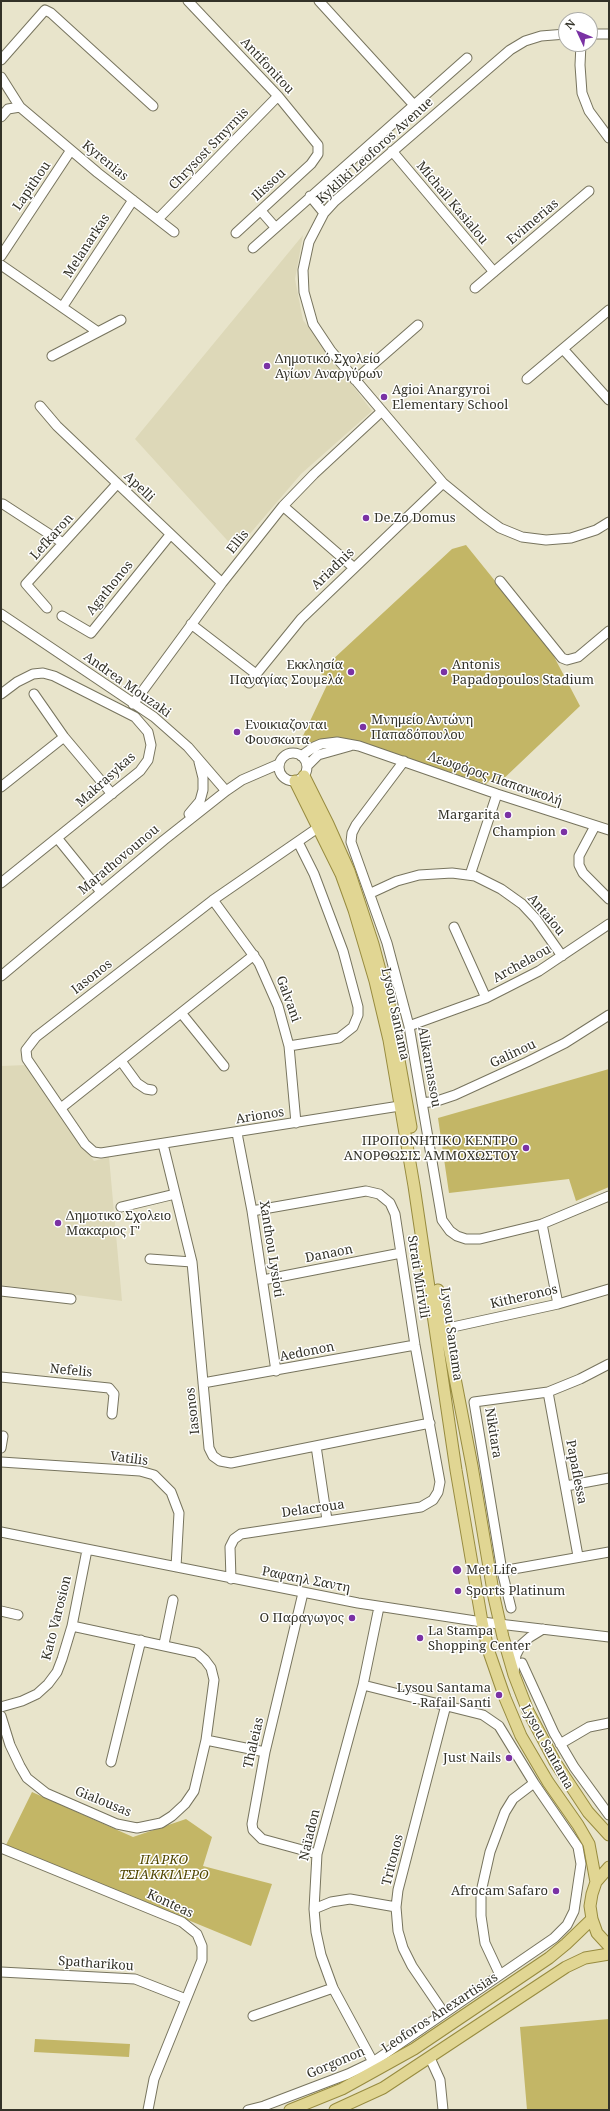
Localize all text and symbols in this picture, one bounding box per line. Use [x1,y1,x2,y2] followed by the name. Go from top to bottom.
[558,12,598,52] north arrow
[561,16,578,32] text: N
[237,35,297,97] street label: Antifonitou
[314,95,436,207] street label: Kykliki Leoforos Avenue
[166,105,252,193] street label: Chrysost Smyrnis
[79,138,131,184] street label: Kyrenias
[10,158,54,214] street label: Lapithou
[413,158,491,248] street label: Michaïl Kasialou
[249,166,289,204] street label: Ilissou
[504,196,562,248] street label: Evimerias
[61,211,113,281] street label: Melanarkas
[275,351,383,382] place label: Δημοτικό Σχολείο Αγίων Αναργύρων
[262,361,272,371] marker: Δημοτικό Σχολείο Αγίων Αναργύρων
[392,382,508,413] place label: Agioi Anargyroi Elementary School
[379,392,389,402] marker: Agioi Anargyroi Elementary School
[121,469,157,505] street label: Apelli
[374,510,456,526] place label: De.Zo Domus
[27,511,77,563] street label: Lefkaron
[361,513,371,523] marker: De.Zo Domus
[224,527,252,557] street label: Ellis
[308,545,358,593] street label: Ariadnis
[83,558,137,618] street label: Agathonos
[80,649,174,721] street label: Andrea Mouzaki
[230,657,343,688] place label: Εκκλησία Παναγίας Σουμελά
[452,657,594,688] place label: Antonis Papadopoulos Stadium
[346,667,356,677] marker: Εκκλησία Παναγίας Σουμελά
[439,667,449,677] marker: Antonis Papadopoulos Stadium
[371,712,473,743] place label: Μνημείο Αντώνη Παπαδόπουλου
[245,717,327,748] place label: Ενοικιαζονται Φουσκωτα
[358,722,368,732] marker: Μνημείο Αντώνη Παπαδόπουλου
[232,727,242,737] marker: Ενοικιαζονται Φουσκωτα
[73,749,139,811] street label: Makrasykas
[426,749,564,809] street label: Λεωφόρος Παπανικολή
[438,807,500,823] place label: Margarita
[503,810,513,820] marker: Margarita
[76,822,162,898] street label: Marathovounou
[492,824,556,840] place label: Champion
[559,827,569,837] marker: Champion
[524,891,568,939] street label: Antaiou
[490,942,554,986] street label: Archelaou
[69,956,115,998] street label: Iasonos
[378,966,412,1062] street label: Lysou Santama
[272,974,304,1024] street label: Galvani
[414,1025,444,1109] street label: Alikarnassou
[488,1037,538,1071] street label: Galinou
[235,1104,285,1128] street label: Arionos
[344,1133,518,1164] place label: ΠΡΟΠΟΝΗΤΙΚΟ ΚΕΝΤΡΟ ΑΝΟΡΘΩΣΙΣ ΑΜΜΟΧΩΣΤΟΥ
[521,1143,531,1153] marker: ΠΡΟΠΟΝΗΤΙΚΟ ΚΕΝΤΡΟ ΑΝΟΡΘΩΣΙΣ ΑΜΜΟΧΩΣΤΟΥ
[256,1200,286,1298] street label: Xanthou Lysioti
[66,1208,171,1239] place label: Δημοτικο Σχολειο Μακαριος Γ'
[53,1218,63,1228] marker: Δημοτικο Σχολειο Μακαριος Γ'
[404,1235,432,1319] street label: Strati Mirivili
[304,1242,354,1266] street label: Danaon
[489,1282,559,1312] street label: Kitheronos
[437,1286,465,1382] street label: Lysou Santama
[278,1339,336,1365] street label: Aedonon
[49,1361,93,1381] street label: Nefelis
[183,1387,203,1435] street label: Iasonos
[481,1407,505,1459] street label: Nikitara
[562,1439,590,1505] street label: Papaflessa
[109,1449,149,1469] street label: Vatilis
[281,1497,345,1521] street label: Delacroua
[466,1562,517,1578] place label: Met Life
[260,1564,352,1596] street label: Ραφαηλ Σαντη
[451,1564,463,1576] marker: Met Life
[39,1574,75,1662] street label: Kato Varosion
[466,1583,565,1599] place label: Sports Platinum
[453,1586,463,1596] marker: Sports Platinum
[260,1610,344,1626] place label: Ο Παραγωγος
[347,1613,357,1623] marker: Ο Παραγωγος
[428,1623,531,1654] place label: La Stampa Shopping Center
[415,1633,425,1643] marker: La Stampa Shopping Center
[397,1680,491,1711] place label: Lysou Santama - Rafail Santi
[494,1690,504,1700] marker: Lysou Santama - Rafail Santi
[517,1702,577,1792] street label: Lysou Santama
[241,1716,267,1770] street label: Thaleias
[443,1750,501,1766] place label: Just Nails
[504,1753,514,1763] marker: Just Nails
[72,1784,134,1820] street label: Gialousas
[296,1808,324,1862] street label: Naïadon
[379,1833,407,1887] street label: Tritonos
[119,1852,209,1883] park label: ΠΑΡΚΟ ΤΣΙΑΚΚΙΛΕΡΟ
[451,1883,548,1899] place label: Afrocam Safaro
[144,1886,196,1922] street label: Konteas
[551,1886,561,1896] marker: Afrocam Safaro
[58,1954,134,1974] street label: Spatharikou
[379,1970,501,2056] street label: Leoforos Anexartisias
[305,2044,367,2082] street label: Gorgonon

